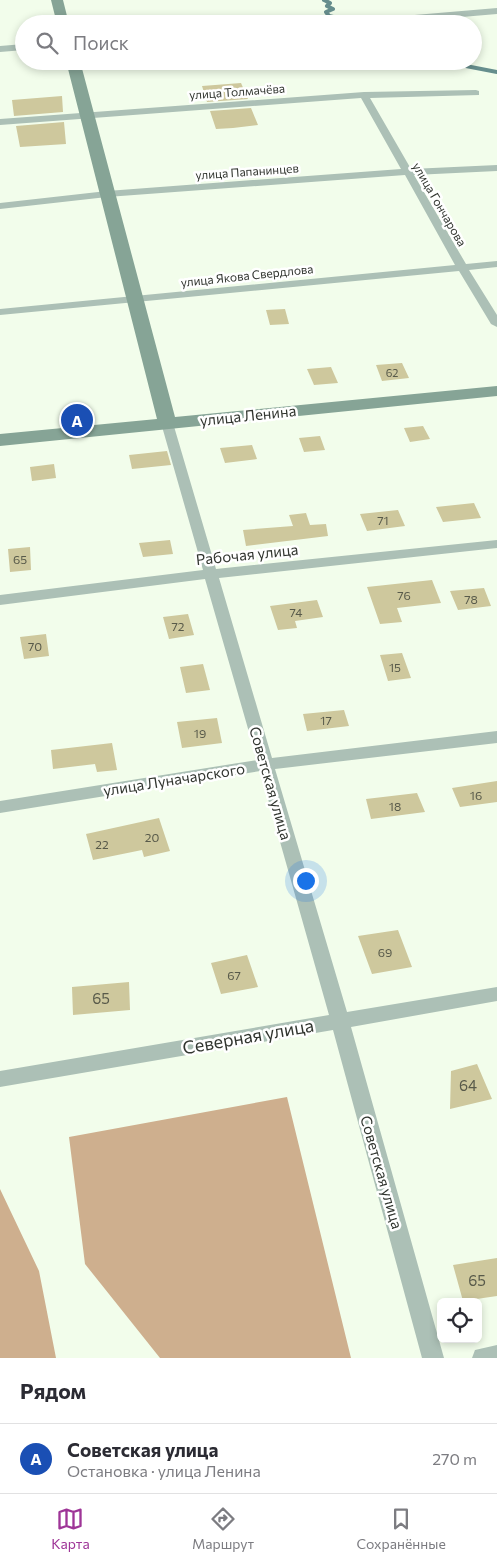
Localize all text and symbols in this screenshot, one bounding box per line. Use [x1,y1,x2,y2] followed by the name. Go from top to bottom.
[15,15,482,70] search box
[33,29,61,57] icon: search
[73,31,129,54] text: Поиск
[189,81,285,101] street label: улица Толмачёва
[195,160,299,182] street label: улица Папанинцев
[410,160,470,248] street label: улица Гончарова
[180,261,314,289] street label: улица Якова Свердлова
[386,366,398,379] house number: 62
[61,401,93,439] pin: A
[199,401,297,429] street label: улица Ленина
[377,513,389,527] house number: 71
[195,540,299,568] street label: Рабочая улица
[13,552,27,566] house number: 65
[397,588,411,602] house number: 76
[464,592,478,606] house number: 78
[290,605,302,619] house number: 74
[172,619,185,633] house number: 72
[28,639,42,653] house number: 70
[389,660,401,674] house number: 15
[320,713,332,727] house number: 17
[246,724,296,842] street label: Советская улица
[194,726,206,740] house number: 19
[102,759,246,799] street label: улица Луначарского
[470,788,482,802] house number: 16
[389,799,401,813] house number: 18
[145,830,159,844] house number: 20
[95,837,109,851] house number: 22
[293,868,319,894] your location
[378,945,392,959] house number: 69
[227,968,241,982] house number: 67
[92,989,110,1007] house number: 65
[181,1014,315,1058] street label: Северная улица
[459,1076,477,1094] house number: 64
[357,1113,407,1231] street label: Советская улица
[468,1271,486,1289] house number: 65
[437,1298,482,1343] map controls
[437,1298,482,1343] button: locate
[20,1378,86,1403] text: Рядом
[67,1438,218,1461] text: Советская улица
[30,1449,42,1468] text: A
[432,1449,477,1468] text: 270 m
[67,1461,261,1480] text: Остановка · улица Ленина
[51,1505,90,1552] tab: Карта
[192,1505,254,1552] tab: Маршрут
[356,1505,446,1552] tab: Сохранённые

